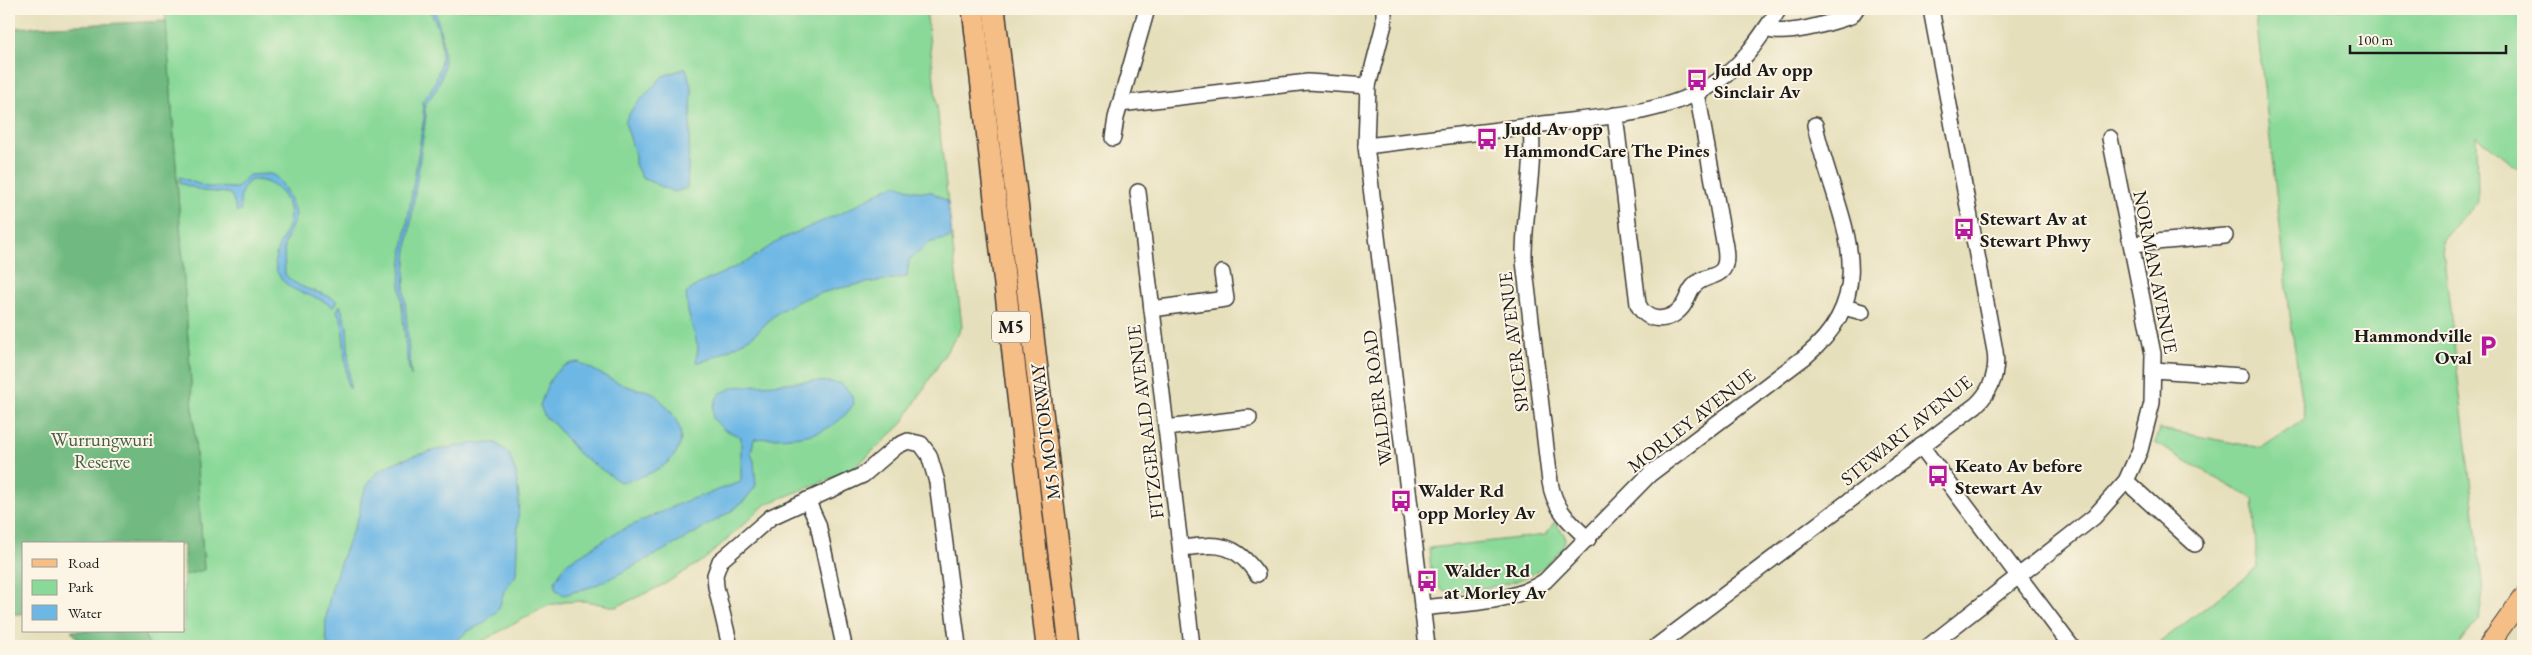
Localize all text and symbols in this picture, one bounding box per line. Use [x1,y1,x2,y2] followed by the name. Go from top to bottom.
[2350,22,2506,54] scale bar
[2357,30,2394,49] text: 100 m
[1712,57,1813,104] place label: Judd Av opp Sinclair Av
[1684,67,1710,93] bus stop icon: Judd Av opp Sinclair Av
[1502,116,1710,163] place label: Judd Av opp HammondCare The Pines
[1474,126,1500,152] bus stop icon: Judd Av opp HammondCare The Pines
[2127,188,2184,356] street label: NORMAN AVENUE
[1980,206,2092,253] place label: Stewart Av at Stewart Phwy
[1951,216,1977,242] bus stop icon: Stewart Av at Stewart Phwy
[1492,270,1535,413] street label: SPICER AVENUE
[992,312,1030,342] road number: M5
[1121,323,1170,520] street label: FITZGERALD AVENUE
[2354,323,2473,370] place label: Hammondville Oval
[1357,329,1398,467] street label: WALDER ROAD
[2475,333,2501,359] parking icon: Hammondville Oval
[1025,361,1066,502] street label: M5 MOTORWAY
[1622,362,1761,478] street label: MORLEY AVENUE
[1835,369,1977,491] street label: STEWART AVENUE
[51,427,154,474] park label: Wurrungwuri Reserve
[1955,453,2082,500] place label: Keato Av before Stewart Av
[1925,463,1951,489] bus stop icon: Keato Av before Stewart Av
[1418,478,1536,525] place label: Walder Rd opp Morley Av
[1388,488,1414,514] bus stop icon: Walder Rd opp Morley Av
[22,542,185,632] legend
[68,553,100,572] text: Road
[1444,558,1547,605] place label: Walder Rd at Morley Av
[1414,568,1440,594] bus stop icon: Walder Rd at Morley Av
[68,577,95,596] text: Park
[68,603,102,622] text: Water

